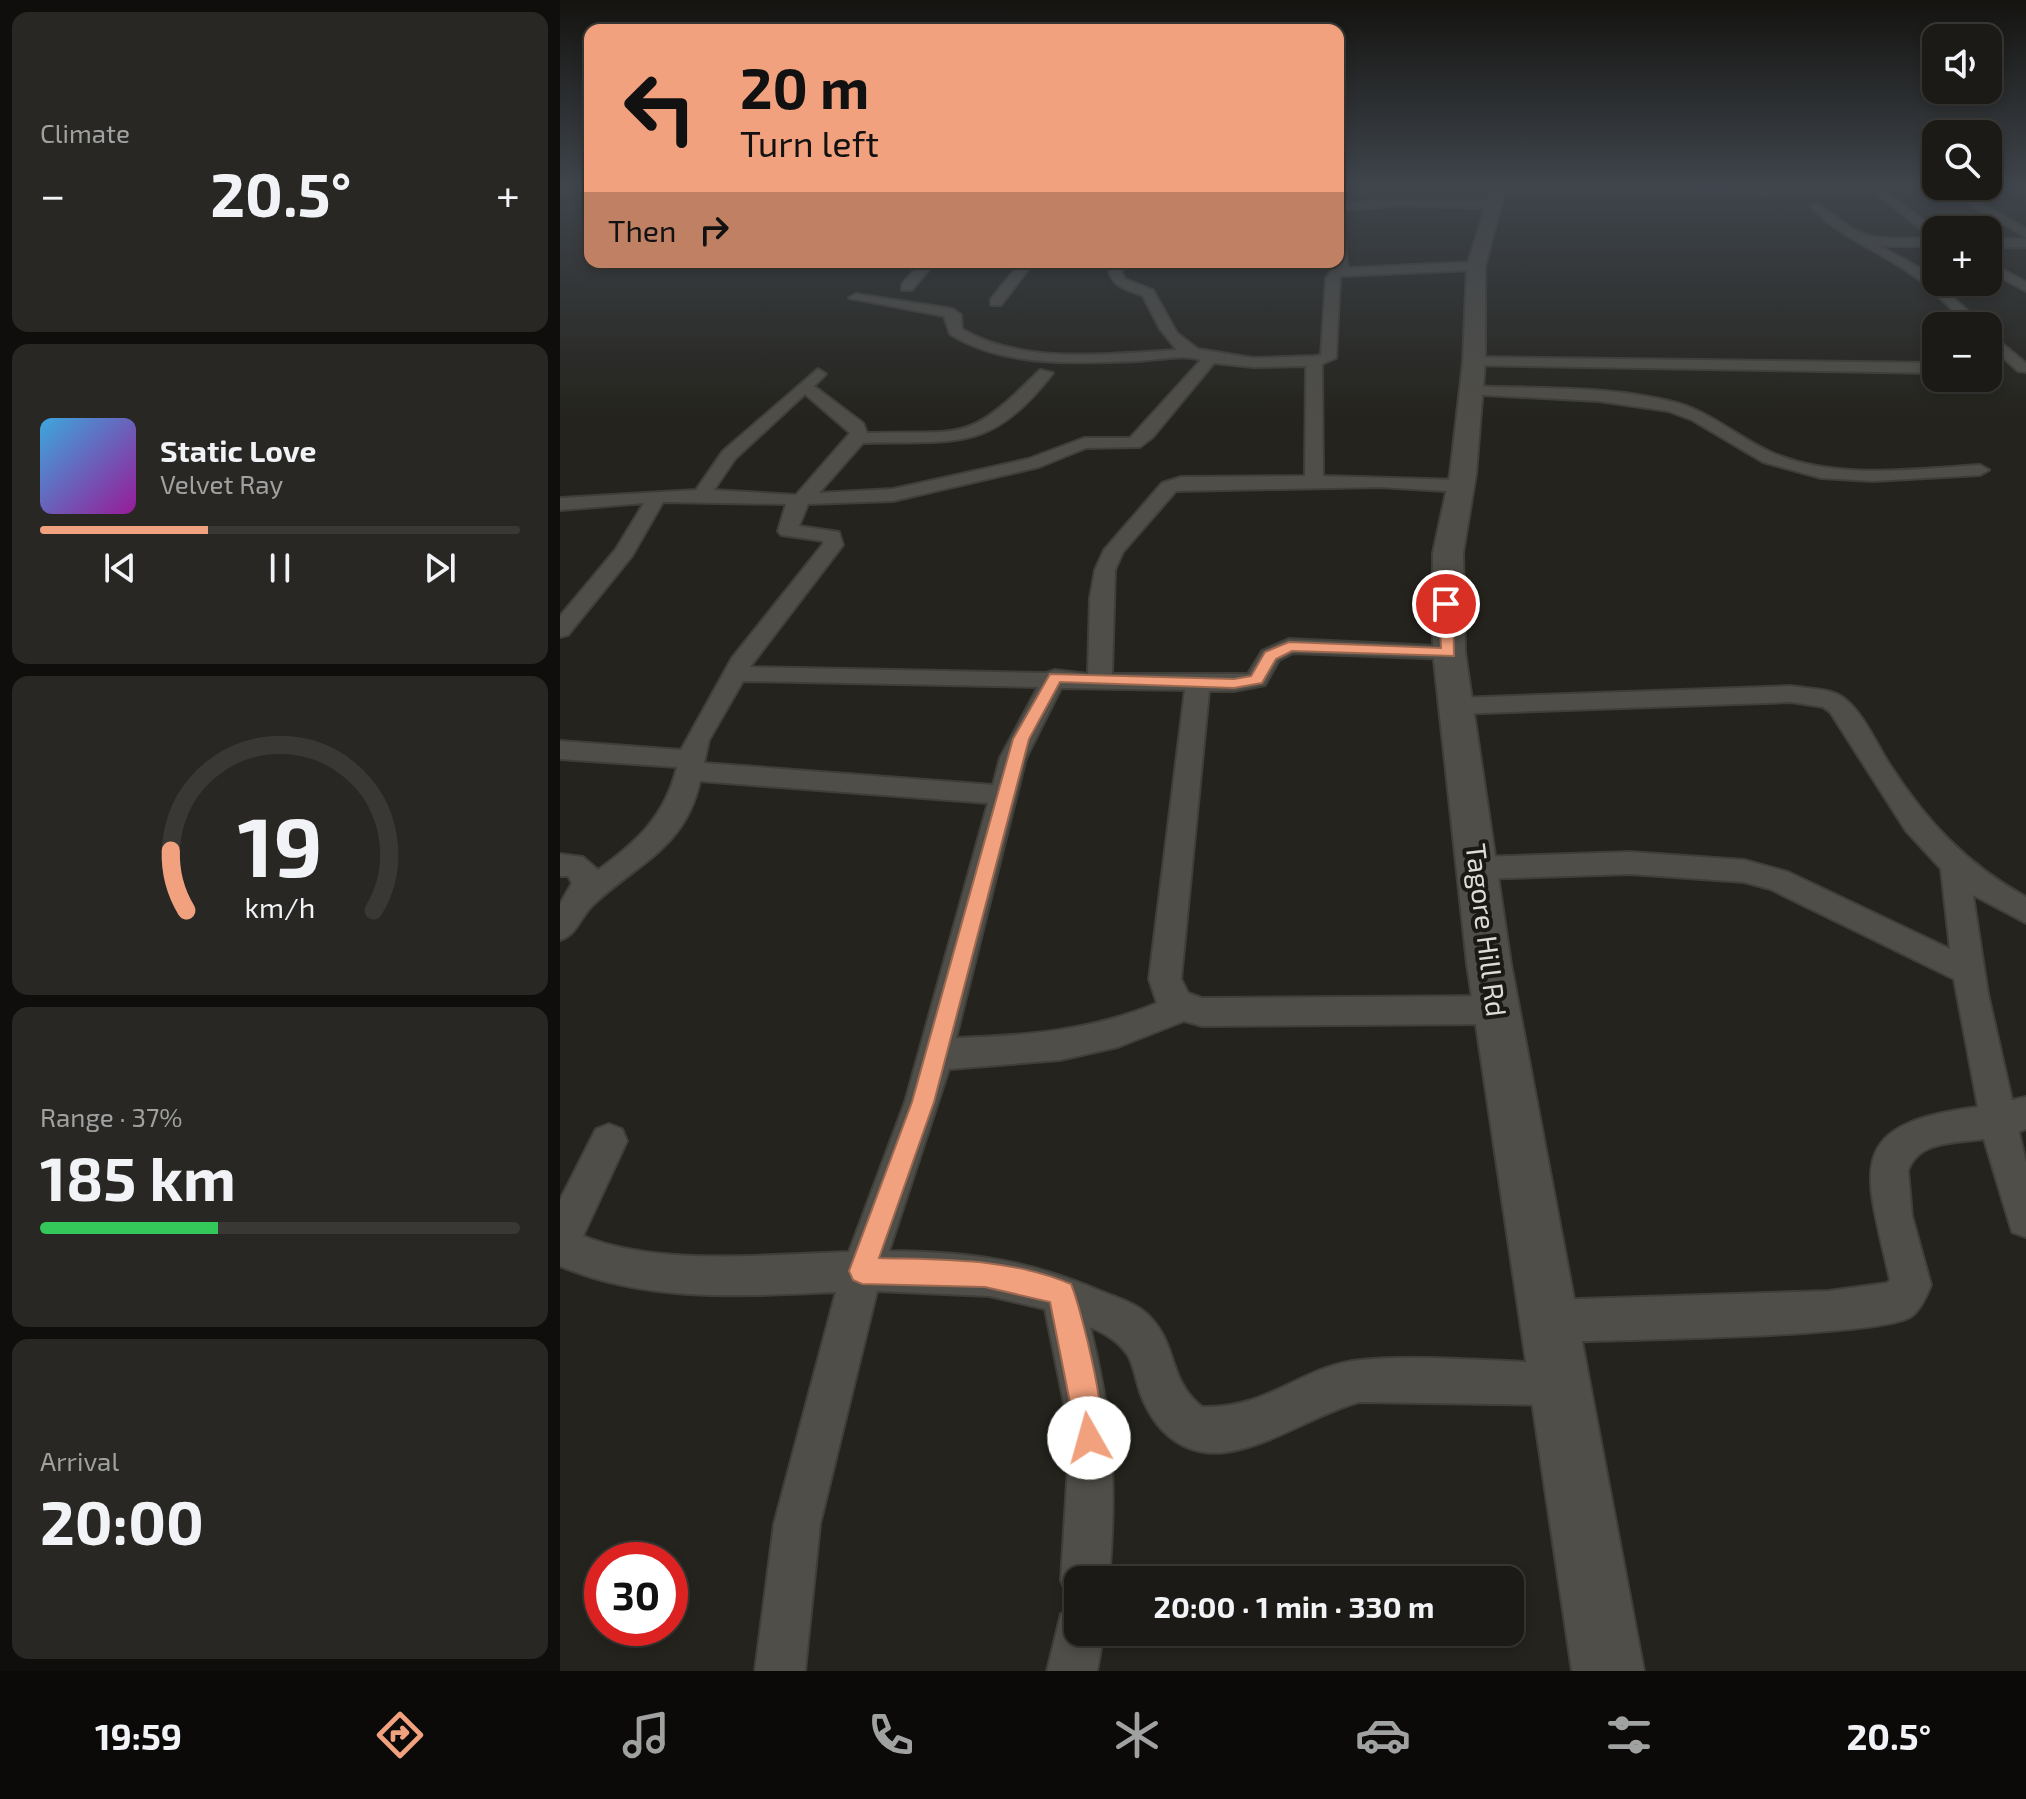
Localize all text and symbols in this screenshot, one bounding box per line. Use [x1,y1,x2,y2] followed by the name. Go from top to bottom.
[1922,24,2002,392] map controls
[1922,24,2002,104] button: sound
[740,53,869,120] text: 20 m
[608,56,712,160] icon: left
[40,117,130,148] text: Climate
[1922,120,2002,200] button: search
[740,121,879,164] text: Turn left
[210,157,351,229] text: 20.5°
[40,167,66,220] text: −
[496,167,520,220] text: +
[692,208,736,252] icon: right
[608,212,676,248] text: Then
[1922,216,2002,296] button: +
[1922,312,2002,392] button: −
[160,432,316,468] text: Static Love
[160,468,283,499] text: Velvet Ray
[98,546,142,590] icon: previous
[258,546,302,590] icon: pause
[418,546,462,590] icon: next
[1412,570,1480,638] pin
[1424,582,1468,626] icon: arrive
[237,794,323,894] text: 19
[1460,842,1514,1018] street label: Tagore Hill Rd
[245,890,315,925] text: km/h
[40,1101,183,1132] text: Range · 37%
[40,1141,236,1213] text: 185 km
[1047,1396,1131,1480] position arrow
[40,1445,119,1476] text: Arrival
[40,1485,204,1557] text: 20:00
[584,1542,688,1646] speed limit sign: 30
[1154,1588,1434,1624] text: 20:00 · 1 min · 330 m
[372,1707,428,1763] icon: directions
[618,1707,674,1763] icon: music
[863,1707,919,1763] icon: phone
[1109,1707,1165,1763] icon: climate
[1355,1707,1411,1763] icon: car
[1601,1707,1657,1763] icon: filters
[95,1714,182,1757] text: 19:59
[1846,1714,1931,1757] text: 20.5°

